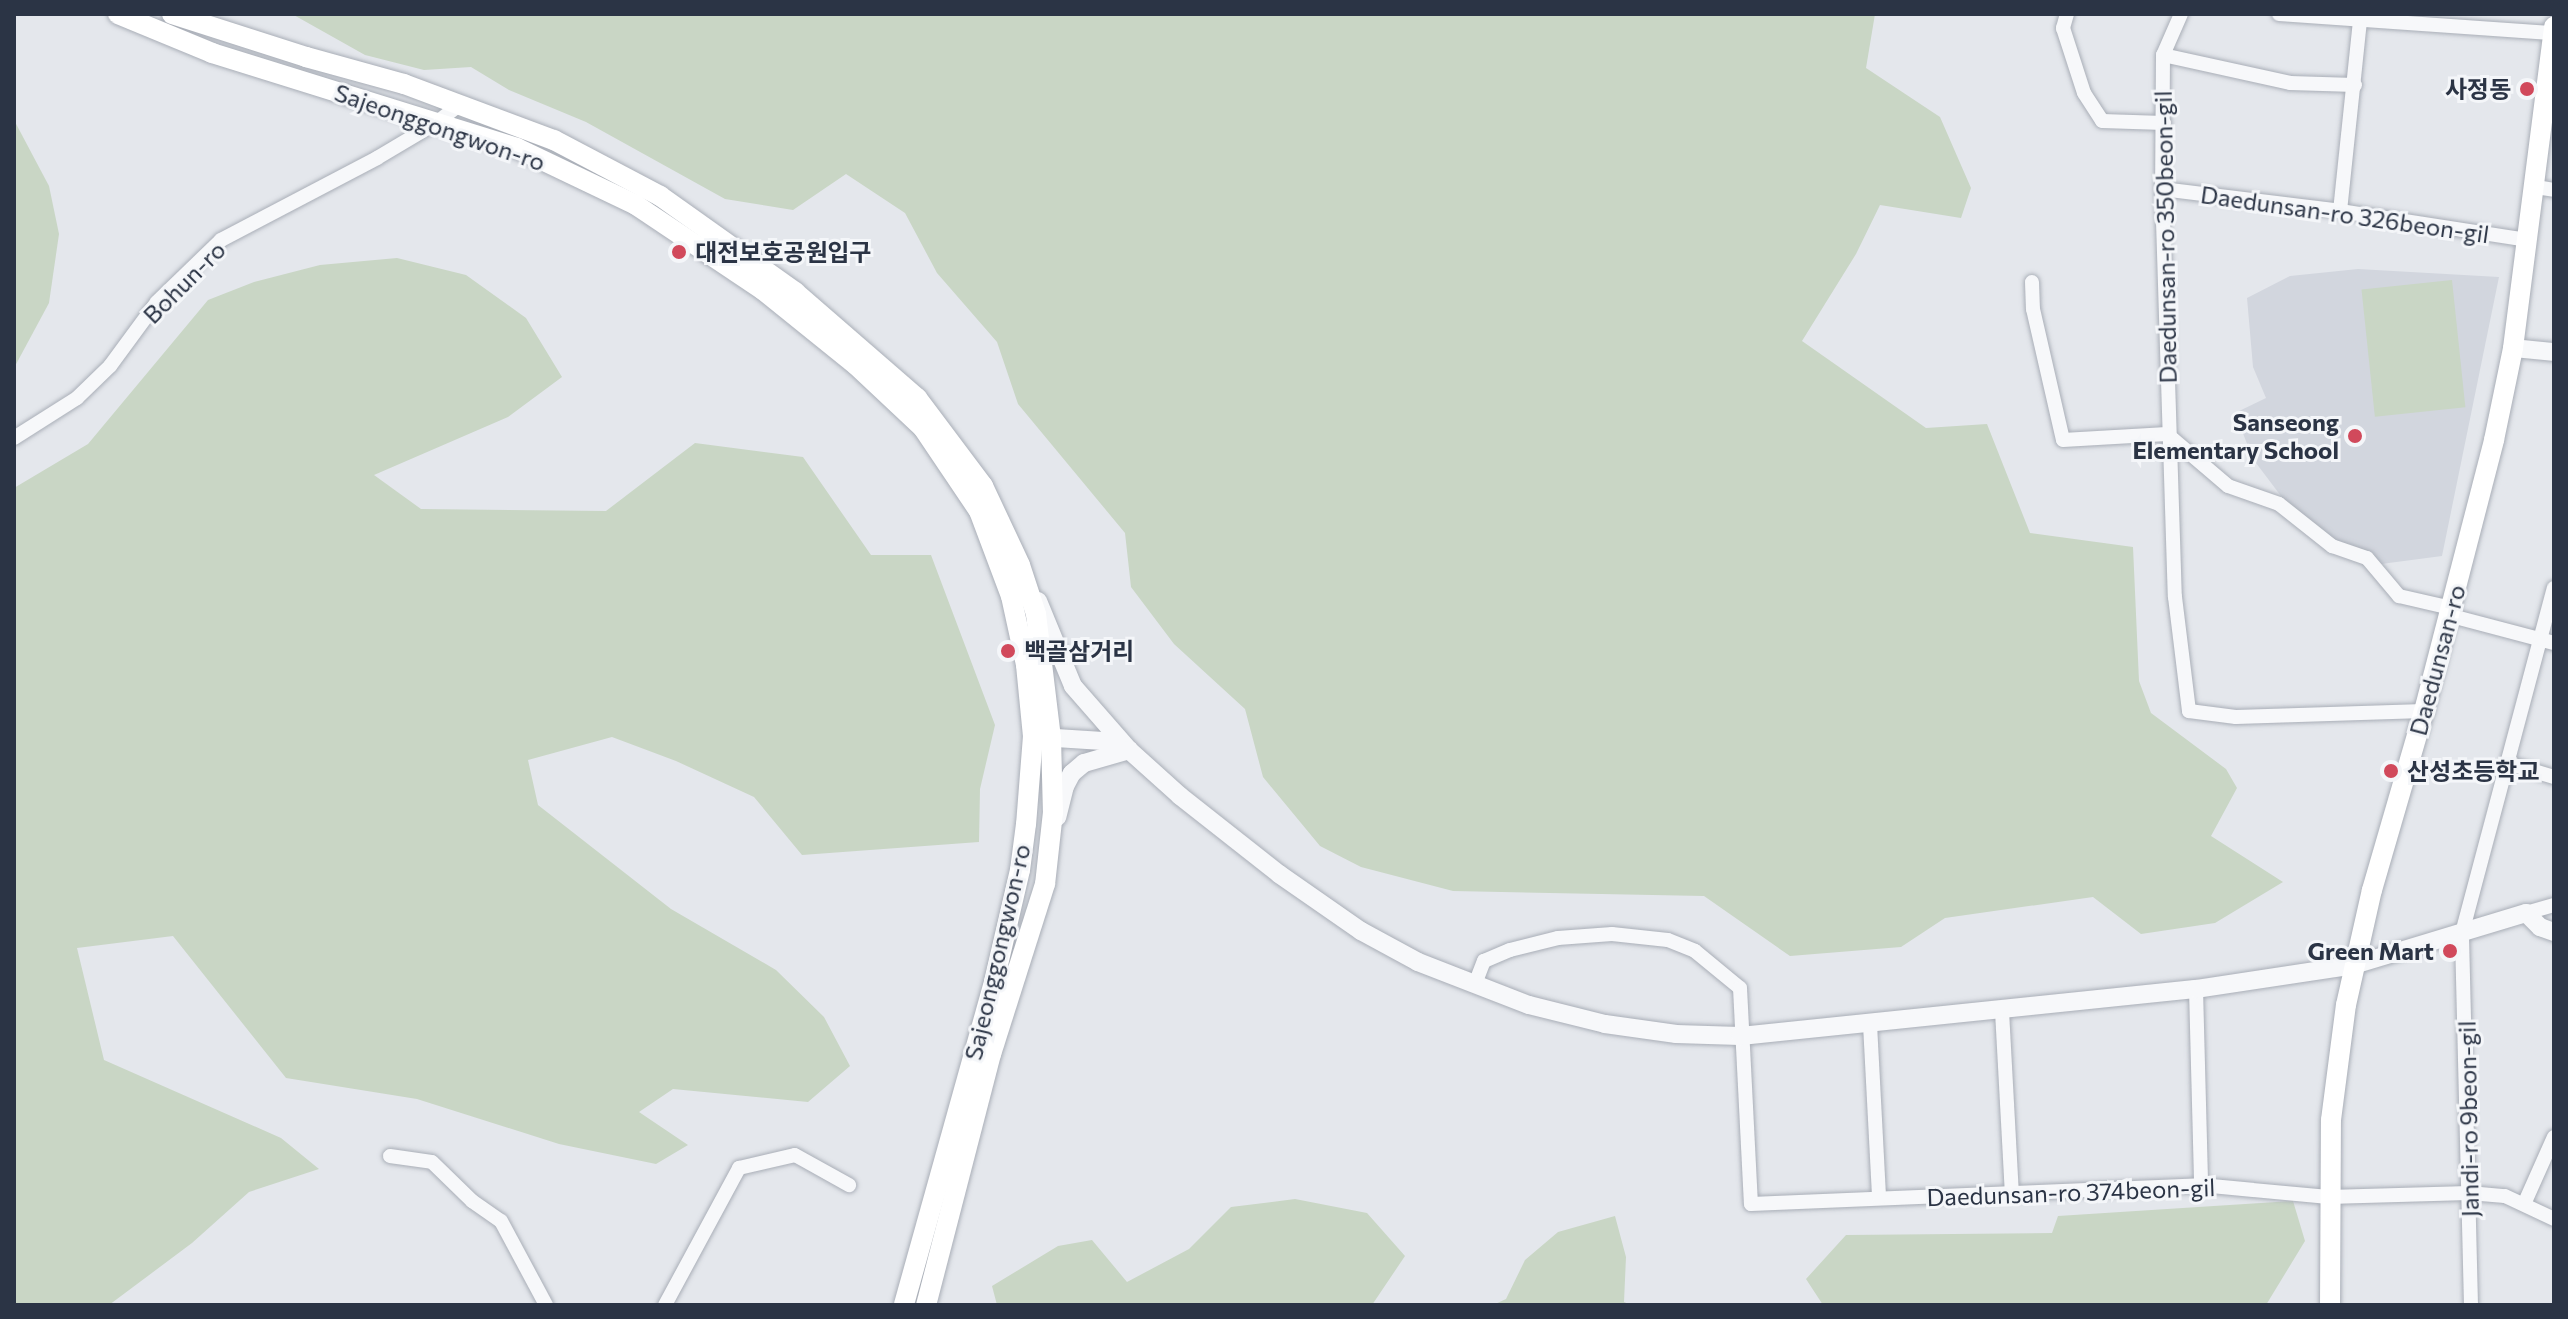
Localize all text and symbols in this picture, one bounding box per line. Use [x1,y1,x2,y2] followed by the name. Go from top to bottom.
[2445,75,2511,103] place label: 사정동
[331,77,549,177] street label: Sajeonggongwon-ro
[2518,80,2536,98] marker: 사정동
[2148,90,2182,384] street label: Daedunsan-ro 350beon-gil
[2199,179,2491,249] street label: Daedunsan-ro 326beon-gil
[137,235,231,329] street label: Bohun-ro
[695,238,872,266] place label: 대전보호공원입구
[670,243,688,261] marker: 대전보호공원입구
[2132,408,2339,464] place label: Sanseong Elementary School
[2346,427,2364,445] marker: Sanseong Elementary School
[2403,582,2471,738] street label: Daedunsan-ro
[1024,637,1134,665] place label: 백골삼거리
[999,642,1017,660] marker: 백골삼거리
[2407,757,2539,785] place label: 산성초등학교
[2382,762,2400,780] marker: 산성초등학교
[958,841,1036,1063] street label: Sajeonggongwon-ro
[2308,937,2434,965] place label: Green Mart
[2441,942,2459,960] marker: Green Mart
[2452,1021,2484,1217] street label: Jandi-ro 9beon-gil
[1926,1173,2216,1211] street label: Daedunsan-ro 374beon-gil

